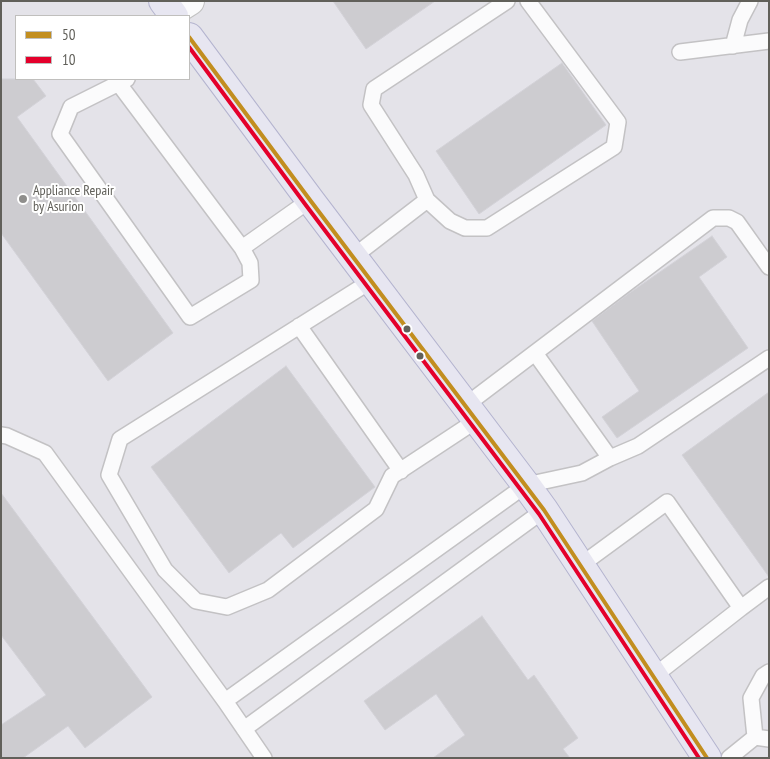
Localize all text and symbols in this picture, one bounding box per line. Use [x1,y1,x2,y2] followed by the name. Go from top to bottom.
[15,15,190,80] legend
[62,25,76,44] text: 50
[62,50,76,69] text: 10
[33,183,114,216] place label: Appliance Repair by Asurion
[17,193,29,205] marker: Appliance Repair by Asurion
[402,324,412,334] unlabelled marker
[415,351,425,361] unlabelled marker

